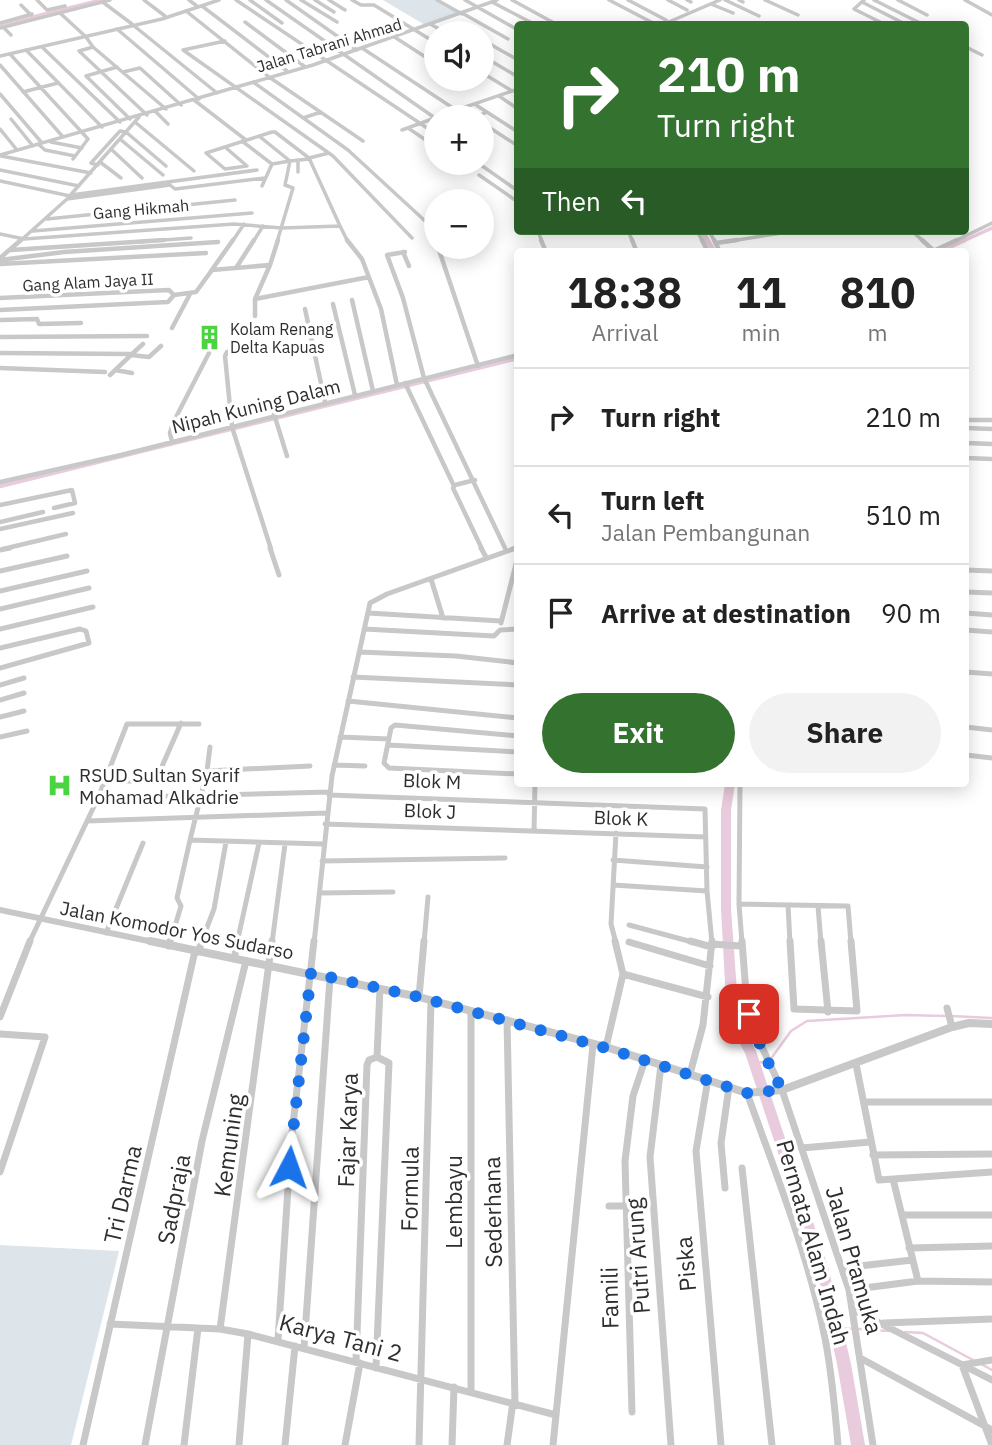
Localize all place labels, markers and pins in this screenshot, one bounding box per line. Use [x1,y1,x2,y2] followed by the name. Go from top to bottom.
[230,319,334,357] place label: Kolam Renang Delta Kapuas
[196,324,224,352] building icon: Kolam Renang Delta Kapuas
[79,763,240,809] place label: RSUD Sultan Syarif Mohamad Alkadrie
[45,772,73,800] hospital icon: RSUD Sultan Syarif Mohamad Alkadrie
[719,984,779,1044] pin

